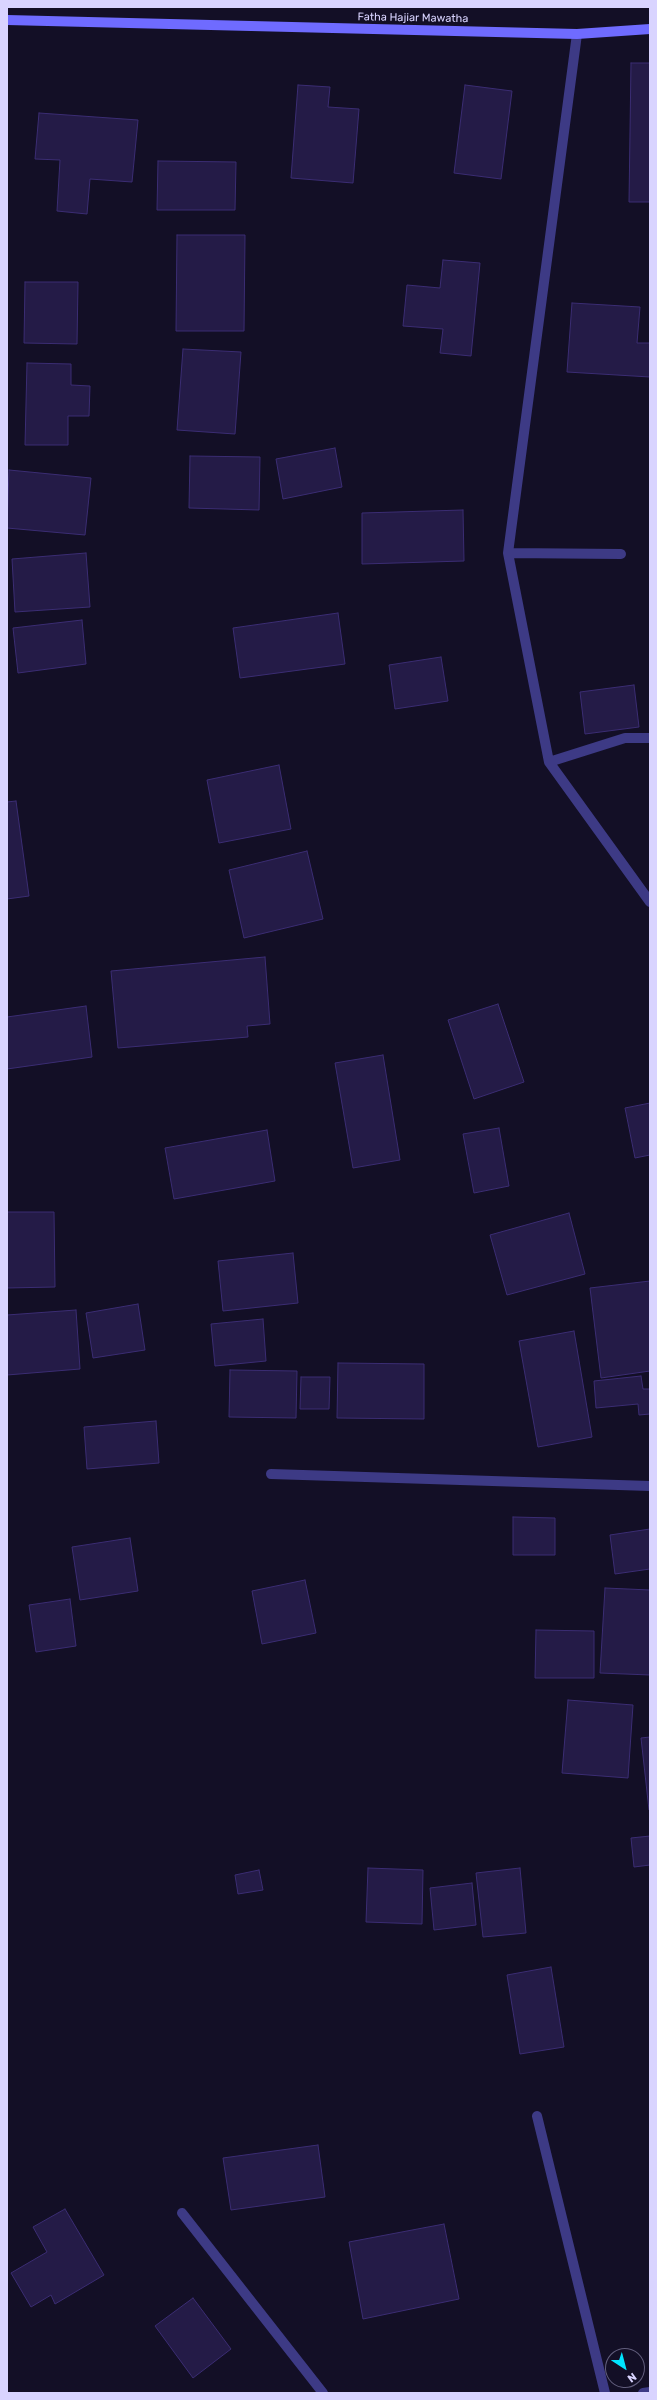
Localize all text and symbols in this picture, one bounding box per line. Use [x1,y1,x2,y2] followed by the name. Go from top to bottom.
[357,10,469,26] street label: Fatha Hajiar Mawatha
[605,2348,645,2388] north arrow
[625,2370,639,2385] text: N

